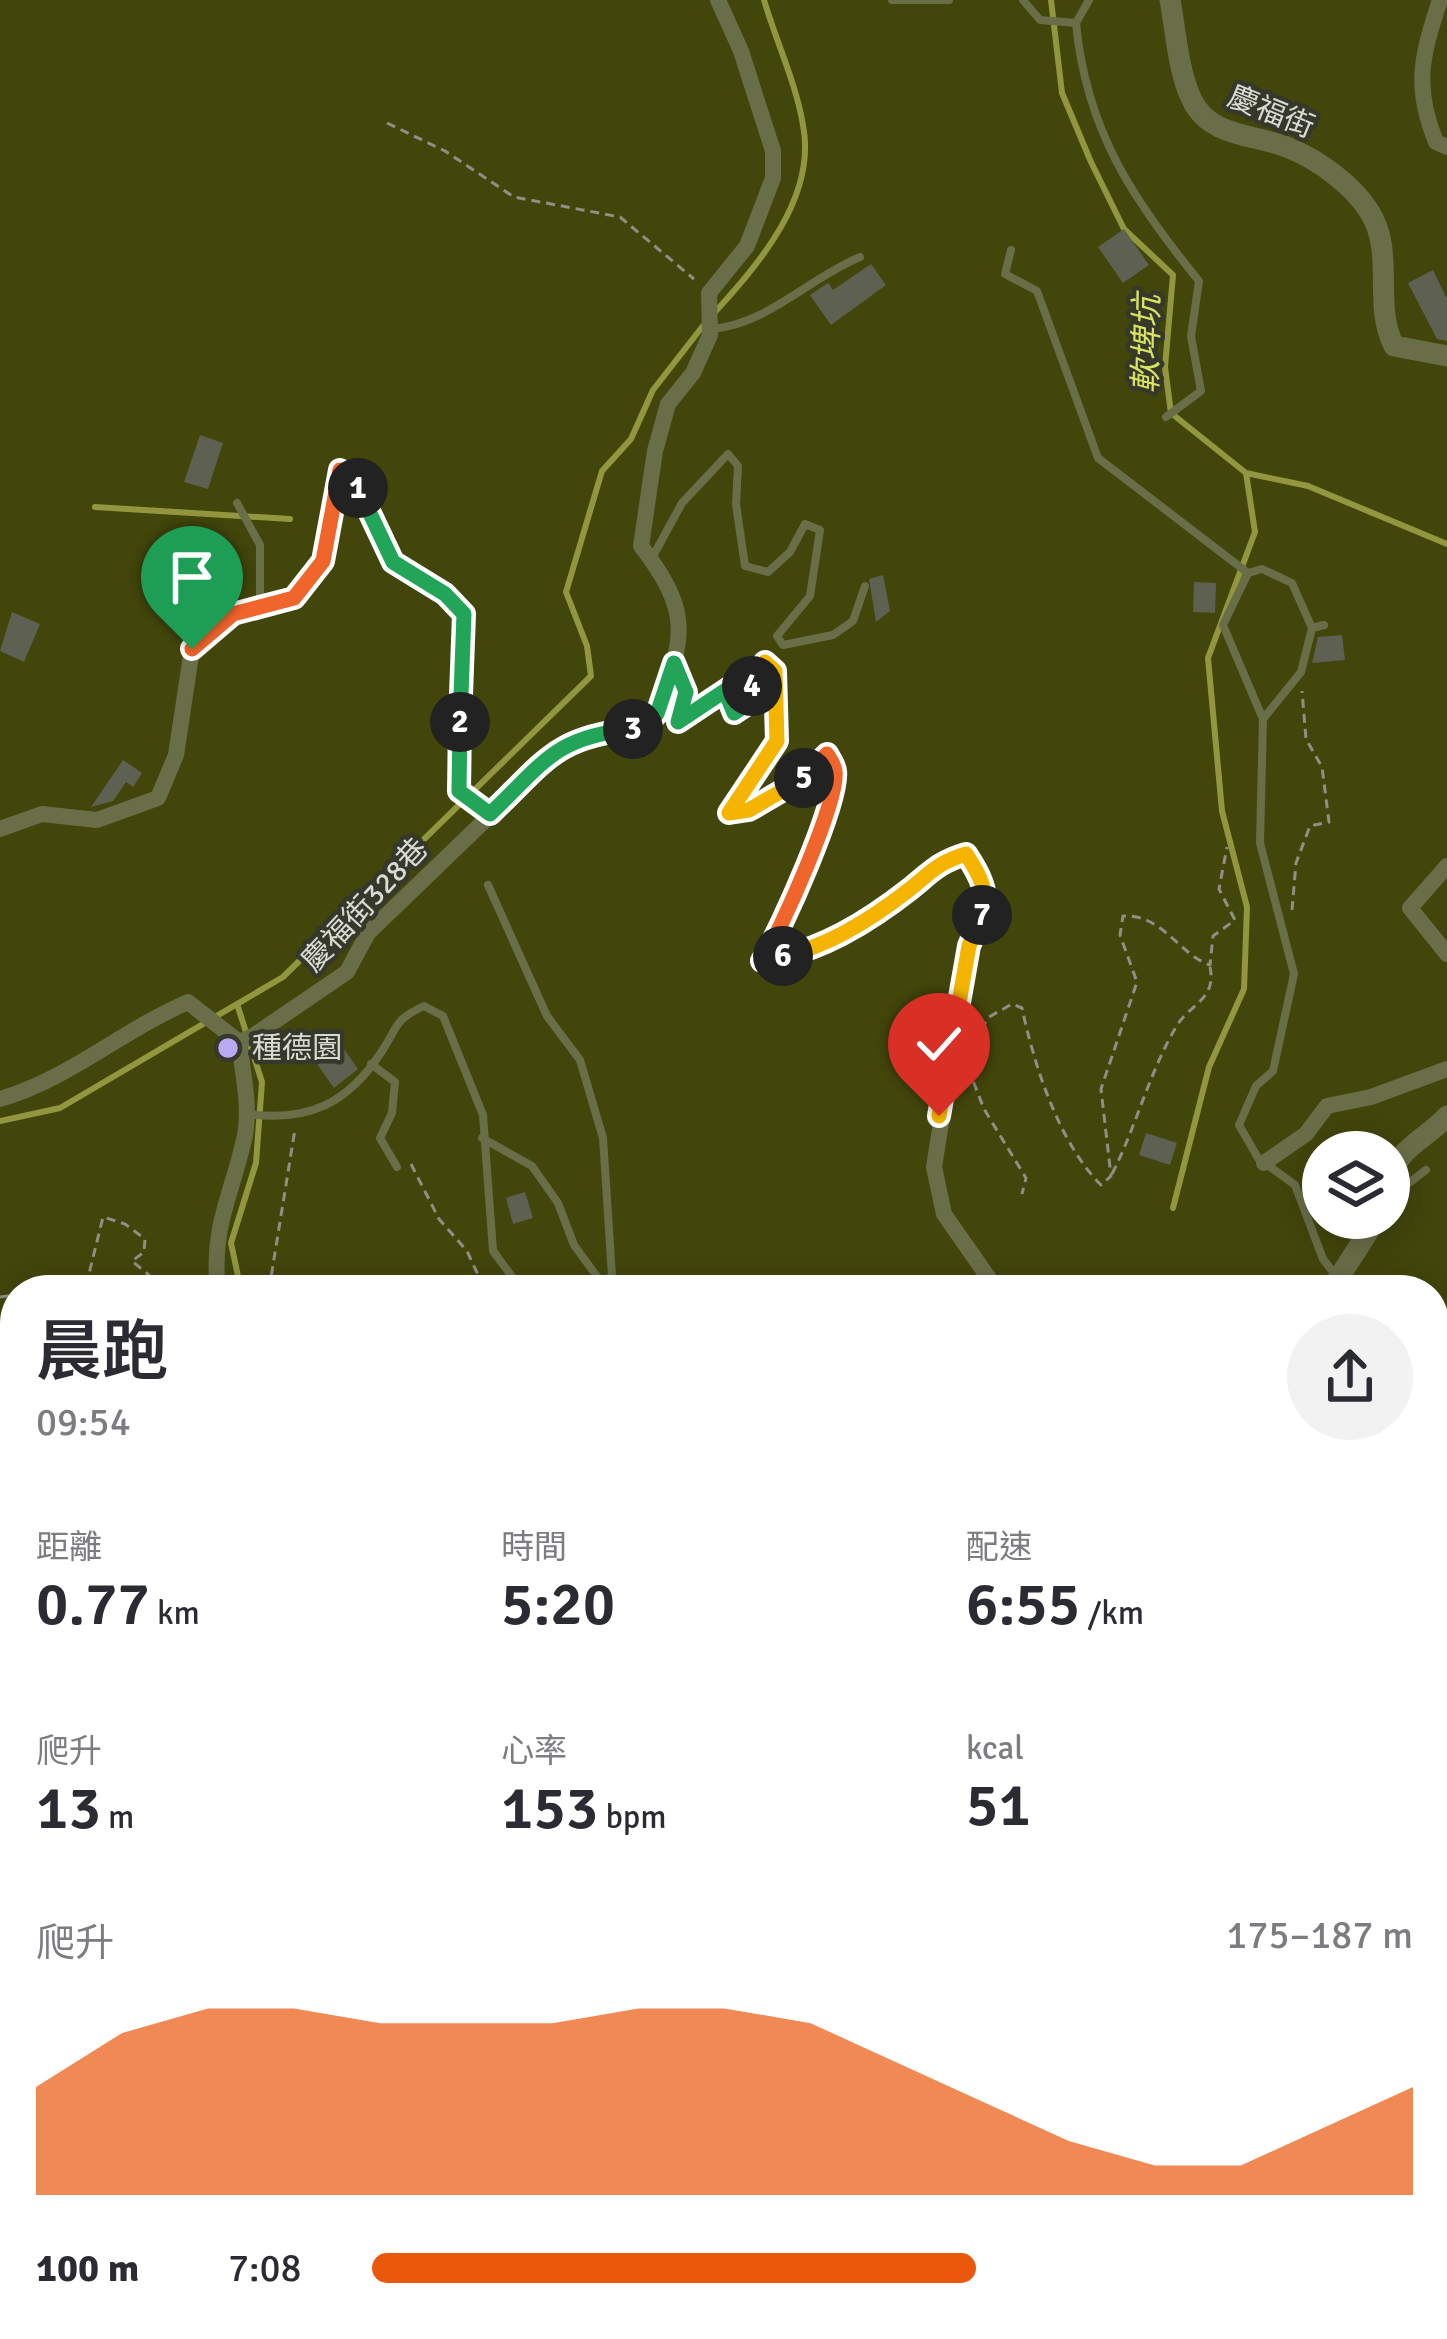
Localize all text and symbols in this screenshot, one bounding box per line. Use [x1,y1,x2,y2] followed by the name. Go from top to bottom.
[1222,78,1320,146] street label: 慶福街
[1126,289,1168,394] water label: 軟埤坑
[328,458,388,518] pin: 1
[349,467,367,508] text: 1
[141,526,243,649] pin
[159,544,225,610] icon: arrive
[722,656,782,716] pin: 4
[743,665,761,706] text: 4
[430,692,490,752] pin: 2
[603,699,663,759] pin: 3
[451,701,469,742] text: 2
[624,708,642,749] text: 3
[774,748,834,808] pin: 5
[795,757,813,798] text: 5
[294,831,436,979] street label: 慶福街328巷
[952,885,1012,945] pin: 7
[973,894,991,935] text: 7
[753,926,813,986] pin: 6
[774,935,792,976] text: 6
[888,993,990,1116] pin
[906,1011,972,1077] icon: check
[252,1030,342,1067] place label: 種德園
[215,1035,241,1061] marker: 種德園
[1302,1131,1410,1239] map controls
[1302,1131,1410,1239] button: layers
[36,1312,168,1393] text: 晨跑
[1287,1314,1413,1440] button: share
[36,1398,131,1446] text: 09:54
[36,1527,102,1568] text: 距離
[501,1527,567,1568] text: 時間
[966,1527,1032,1568] text: 配速
[36,1568,150,1642] text: 0.77
[501,1568,615,1642] text: 5:20
[966,1568,1080,1642] text: 6:55
[150,1593,200,1634] text: km
[1080,1593,1144,1634] text: /km
[966,1728,1024,1769] text: kcal
[36,1731,102,1772] text: 爬升
[501,1731,567,1772] text: 心率
[966,1769,1031,1843] text: 51
[36,1772,101,1846] text: 13
[501,1772,598,1846] text: 153
[101,1797,134,1838] text: m
[598,1797,667,1838] text: bpm
[1226,1911,1413,1959] text: 175–187 m
[36,1919,114,1967] text: 爬升
[36,2244,139,2292] text: 100 m
[228,2244,302,2292] text: 7:08

